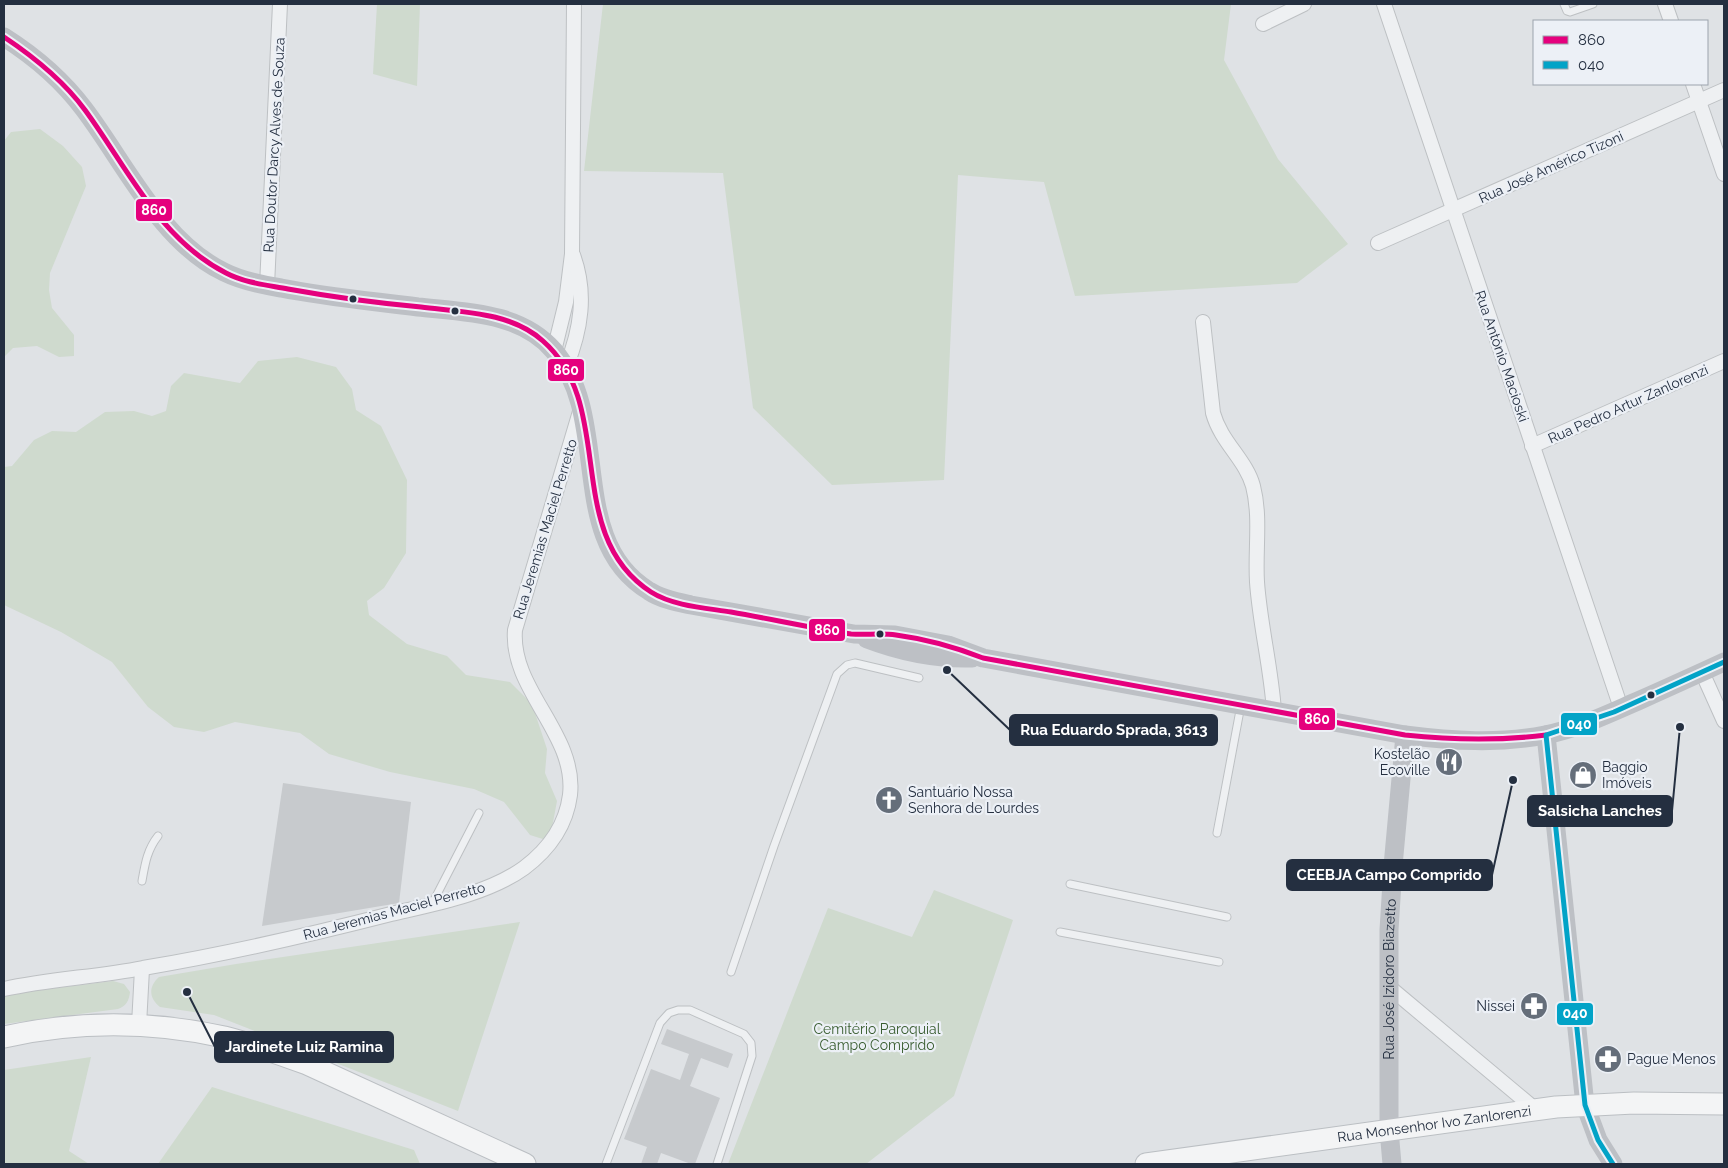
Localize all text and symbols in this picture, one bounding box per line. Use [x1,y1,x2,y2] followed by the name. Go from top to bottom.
[1533,20,1708,85] legend
[1578,31,1605,49] text: 860
[260,37,288,253] street label: Rua Doutor Darcy Alves de Souza
[1578,56,1605,74] text: 040
[1476,128,1626,206] street label: Rua José Américo Tizoni
[135,198,173,222] line badge: 860
[141,202,167,218] text: 860
[1472,288,1532,424] street label: Rua Antônio Macioski
[348,294,358,304] unlabelled marker
[450,306,460,316] unlabelled marker
[547,358,585,382] line badge: 860
[1545,361,1711,447] street label: Rua Pedro Artur Zanlorenzi
[553,362,579,378] text: 860
[510,437,580,621] street label: Rua Jeremias Maciel Perretto
[808,618,846,642] line badge: 860
[814,622,840,638] text: 860
[875,629,885,639] unlabelled marker
[1646,690,1656,700] unlabelled marker
[1298,707,1336,731] line badge: 860
[1304,711,1330,727] text: 860
[1560,712,1598,736] line badge: 040
[1010,715,1217,745] callout: Rua Eduardo Sprada, 3613
[1566,716,1592,732] text: 040
[1020,721,1208,739] text: Rua Eduardo Sprada, 3613
[1374,746,1430,778] place label: Kostelão Ecoville
[1434,747,1464,777] restaurant icon: Kostelão Ecoville
[1602,759,1652,791] place label: Baggio Imóveis
[1568,760,1598,790] shop icon: Baggio Imóveis
[908,784,1039,816] place label: Santuário Nossa Senhora de Lourdes
[874,785,904,815] church icon: Santuário Nossa Senhora de Lourdes
[1528,796,1672,826] callout: Salsicha Lanches
[1538,802,1662,820] text: Salsicha Lanches
[1287,860,1492,890] callout: CEEBJA Campo Comprido
[1296,866,1482,884] text: CEEBJA Campo Comprido
[301,879,487,943] street label: Rua Jeremias Maciel Perretto
[1381,898,1399,1060] street label: Rua José Izidoro Biazetto
[1519,991,1549,1021] pharmacy icon: Nissei
[1476,998,1515,1014] place label: Nissei
[1556,1002,1594,1026] line badge: 040
[1562,1005,1588,1021] text: 040
[813,1021,941,1053] park label: Cemitério Paroquial Campo Comprido
[215,1032,393,1062] callout: Jardinete Luiz Ramina
[225,1038,383,1056] text: Jardinete Luiz Ramina
[1593,1044,1623,1074] pharmacy icon: Pague Menos
[1627,1051,1716,1067] place label: Pague Menos
[1336,1103,1532,1145] street label: Rua Monsenhor Ivo Zanlorenzi

